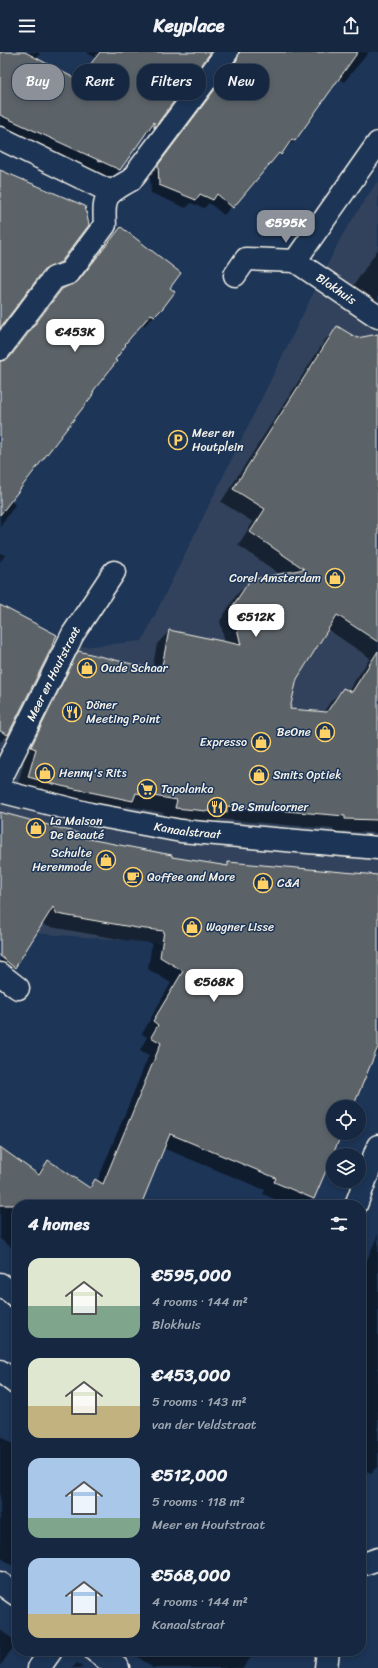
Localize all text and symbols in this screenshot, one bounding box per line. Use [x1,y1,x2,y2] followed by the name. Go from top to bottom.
[154,10,224,42] text: Keyplace
[16,15,38,37] icon: menu
[340,15,362,37] icon: share
[12,64,64,100] chip: Buy
[72,64,129,100] chip: Rent
[137,64,206,100] chip: Filters
[214,64,269,100] chip: New
[258,210,314,244] pin: €595K
[266,211,306,234] text: €595K
[311,267,361,311] street label: Blokhuis
[47,319,103,353] pin: €453K
[55,320,95,343] text: €453K
[192,422,244,458] place label: Meer en Houtplein
[167,429,189,451] parking icon: Meer en Houtplein
[229,567,321,589] place label: Corel Amsterdam
[324,567,346,589] shop icon: Corel Amsterdam
[228,604,284,638] pin: €512K
[237,605,275,628] text: €512K
[20,621,87,725] street label: Meer en Houtstraat
[76,657,98,679] shop icon: Oude Schaar
[101,657,169,679] place label: Oude Schaar
[86,694,161,730] place label: Döner Meeting Point
[61,701,83,723] restaurant icon: Döner Meeting Point
[277,721,311,743] place label: BeOne
[314,721,336,743] shop icon: BeOne
[200,731,247,753] place label: Expresso
[250,731,272,753] shop icon: Expresso
[34,762,56,784] shop icon: Henny's Rits
[59,762,127,784] place label: Henny's Rits
[248,764,270,786] shop icon: Smits Optiek
[273,764,342,786] place label: Smits Optiek
[136,778,158,800] supermarket icon: Topolanka
[161,778,213,800] place label: Topolanka
[206,796,228,818] restaurant icon: De Smulcorner
[231,796,310,818] place label: De Smulcorner
[50,810,104,846] place label: La Maison De Beauté
[152,815,223,846] street label: Kanaalstraat
[25,817,47,839] shop icon: La Maison De Beauté
[32,842,92,878] place label: Schulte Herenmode
[95,849,117,871] shop icon: Schulte Herenmode
[122,866,144,888] cafe icon: Qoffee and More
[147,866,235,888] place label: Qoffee and More
[252,872,274,894] shop icon: C&A
[277,872,300,894] place label: C&A
[181,916,203,938] shop icon: Wagner Lisse
[206,916,274,938] place label: Wagner Lisse
[186,969,242,1003] pin: €568K
[194,970,234,993] text: €568K
[326,1100,366,1188] map controls
[326,1100,366,1140] button: locate
[326,1148,366,1188] button: layers
[28,1209,89,1239] text: 4 homes
[328,1213,350,1235] icon: filters
[152,1260,231,1290] text: €595,000
[60,1274,108,1322] icon: home
[152,1290,248,1313] text: 4 rooms · 144 m²
[152,1313,201,1336] text: Blokhuis
[152,1360,230,1390] text: €453,000
[60,1374,108,1422] icon: home
[152,1390,247,1413] text: 5 rooms · 143 m²
[152,1413,256,1436] text: van der Veldstraat
[152,1460,228,1490] text: €512,000
[60,1474,108,1522] icon: home
[152,1490,245,1513] text: 5 rooms · 118 m²
[152,1513,265,1536] text: Meer en Houtstraat
[152,1560,230,1590] text: €568,000
[60,1574,108,1622] icon: home
[152,1590,248,1613] text: 4 rooms · 144 m²
[152,1613,225,1636] text: Kanaalstraat

